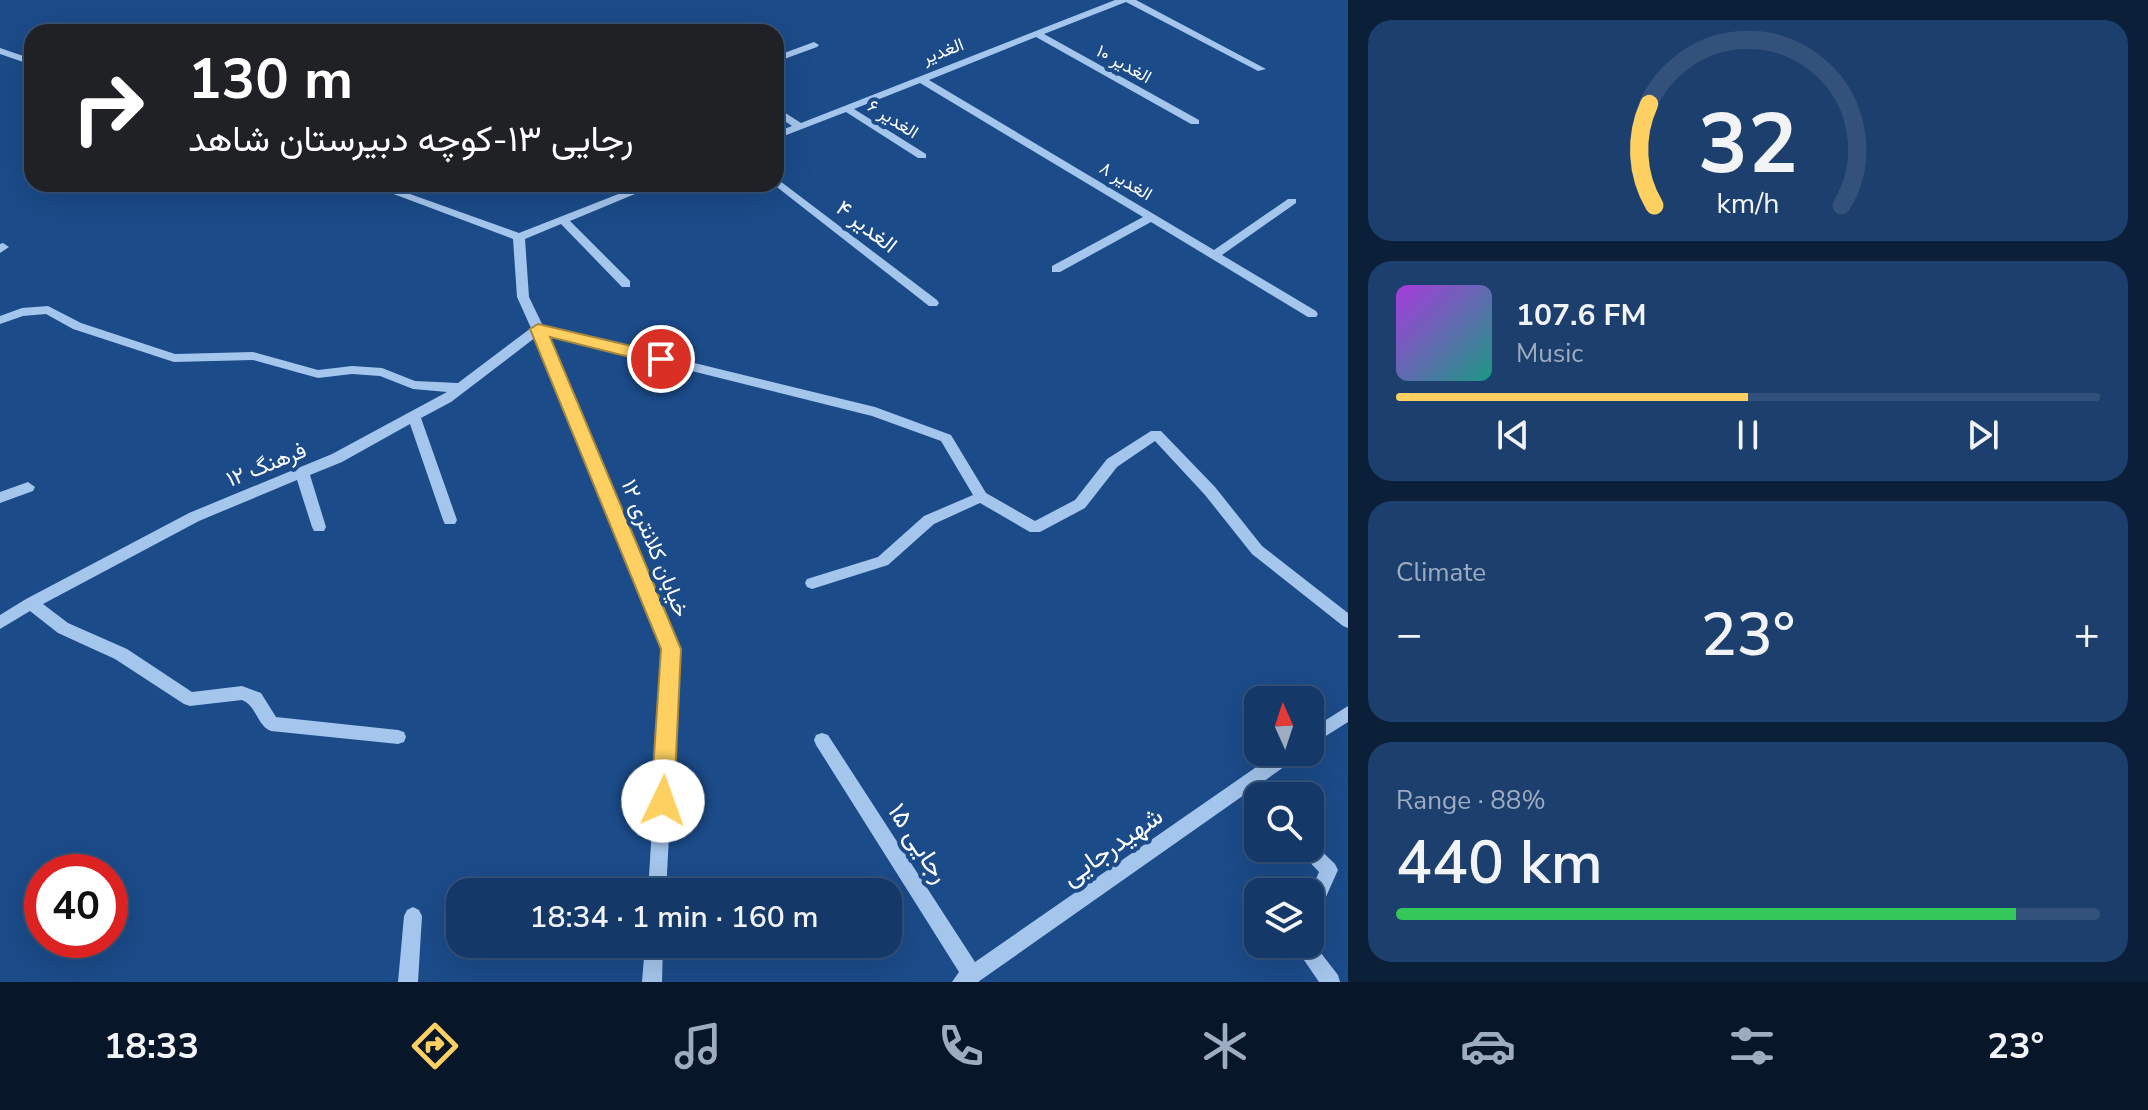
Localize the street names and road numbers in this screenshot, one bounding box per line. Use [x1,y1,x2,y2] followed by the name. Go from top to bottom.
[918,32,967,70] street label: الغدیر
[1092,39,1156,89] street label: الغدیر ۱۰
[863,94,923,144] street label: الغدیر ۶
[1095,156,1157,206] street label: الغدیر ۸
[830,193,903,260] street label: الغدیر ۴
[222,435,311,495] street label: فرهنگ ۱۲
[614,475,696,622] street label: خیابان کلانتری ۱۲
[880,796,958,890] street label: رجایی ۱۵
[1055,799,1170,894] street label: شهیدرجایی

